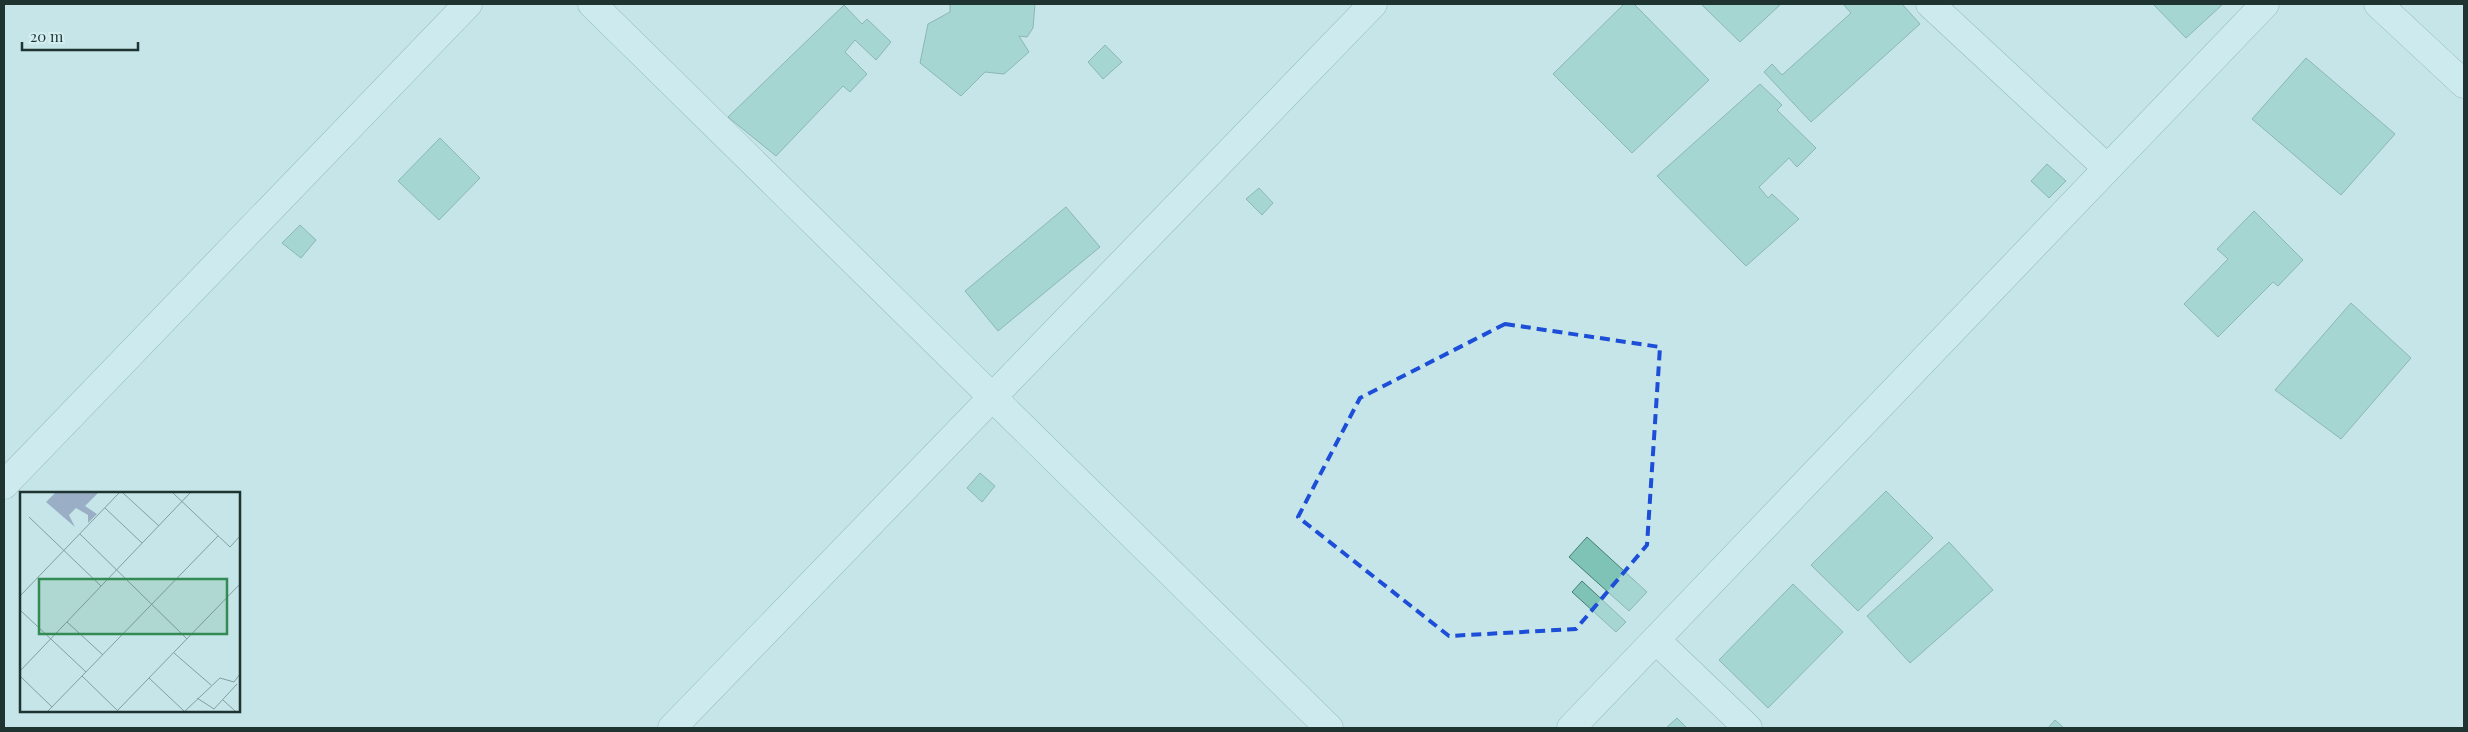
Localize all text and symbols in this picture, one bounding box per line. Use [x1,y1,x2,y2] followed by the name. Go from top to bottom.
[22,20,139,52] scale bar
[30,26,64,46] text: 20 m
[20,492,240,712] inset map

